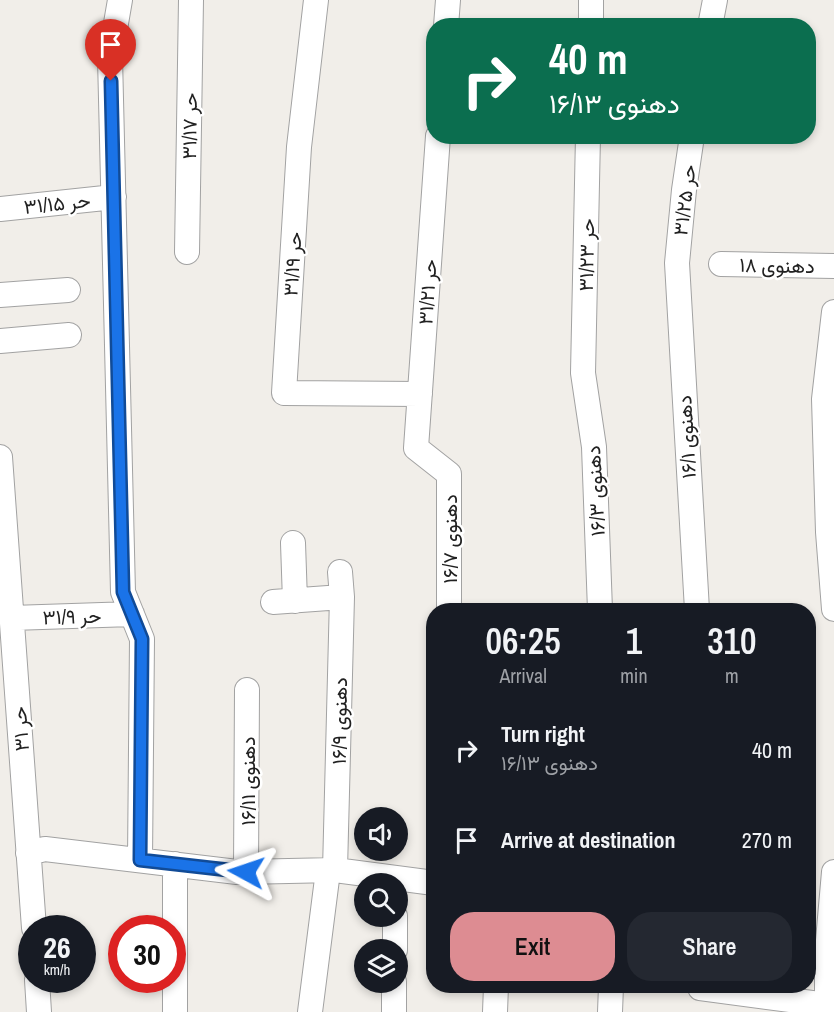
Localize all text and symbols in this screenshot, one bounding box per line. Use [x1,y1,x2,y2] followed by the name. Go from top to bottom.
[85,19,136,81] pin
[94,28,127,61] icon: arrive
[549,31,628,87] text: 40 m
[450,42,528,120] icon: right
[549,85,680,121] text: دهنوی ۱۶/۱۳
[175,92,203,160] street label: حر ۳۱/۱۷
[666,163,702,237] street label: حر ۳۱/۲۵
[22,186,92,220] street label: حر ۳۱/۱۵
[572,218,600,292] street label: حر ۳۱/۲۳
[276,231,308,297] street label: حر ۳۱/۱۹
[739,251,815,279] street label: دهنوی ۱۸
[411,258,443,326] street label: حر ۳۱/۲۱
[670,395,702,479] street label: دهنوی ۱۶/۱
[579,445,611,537] street label: دهنوی ۱۶/۳
[436,494,463,584] street label: دهنوی ۱۶/۷
[42,601,102,631] street label: حر ۳۱/۹
[486,617,561,665] text: 06:25
[626,617,642,665] text: 1
[707,617,756,665] text: 310
[499,662,547,689] text: Arrival
[620,662,648,689] text: min
[725,662,739,689] text: m
[325,677,353,765] street label: دهنوی ۱۶/۹
[5,706,35,752] street label: حر ۳۱
[501,719,585,749] text: Turn right
[450,734,483,767] icon: right
[752,735,792,765] text: 40 m
[234,736,261,826] street label: دهنوی ۱۶/۱۱
[501,749,598,776] text: دهنوی ۱۶/۱۳
[354,807,408,993] map controls
[354,807,408,861] button: sound
[450,824,483,857] icon: arrive
[501,825,675,855] text: Arrive at destination
[742,825,792,855] text: 270 m
[214,840,278,904] position arrow
[354,873,408,927] button: search
[450,912,615,981] button: Exit
[627,912,792,981] button: Share
[108,915,186,993] speed limit sign: 30
[43,927,71,967] text: 26
[354,939,408,993] button: layers
[44,959,70,980] text: km/h

